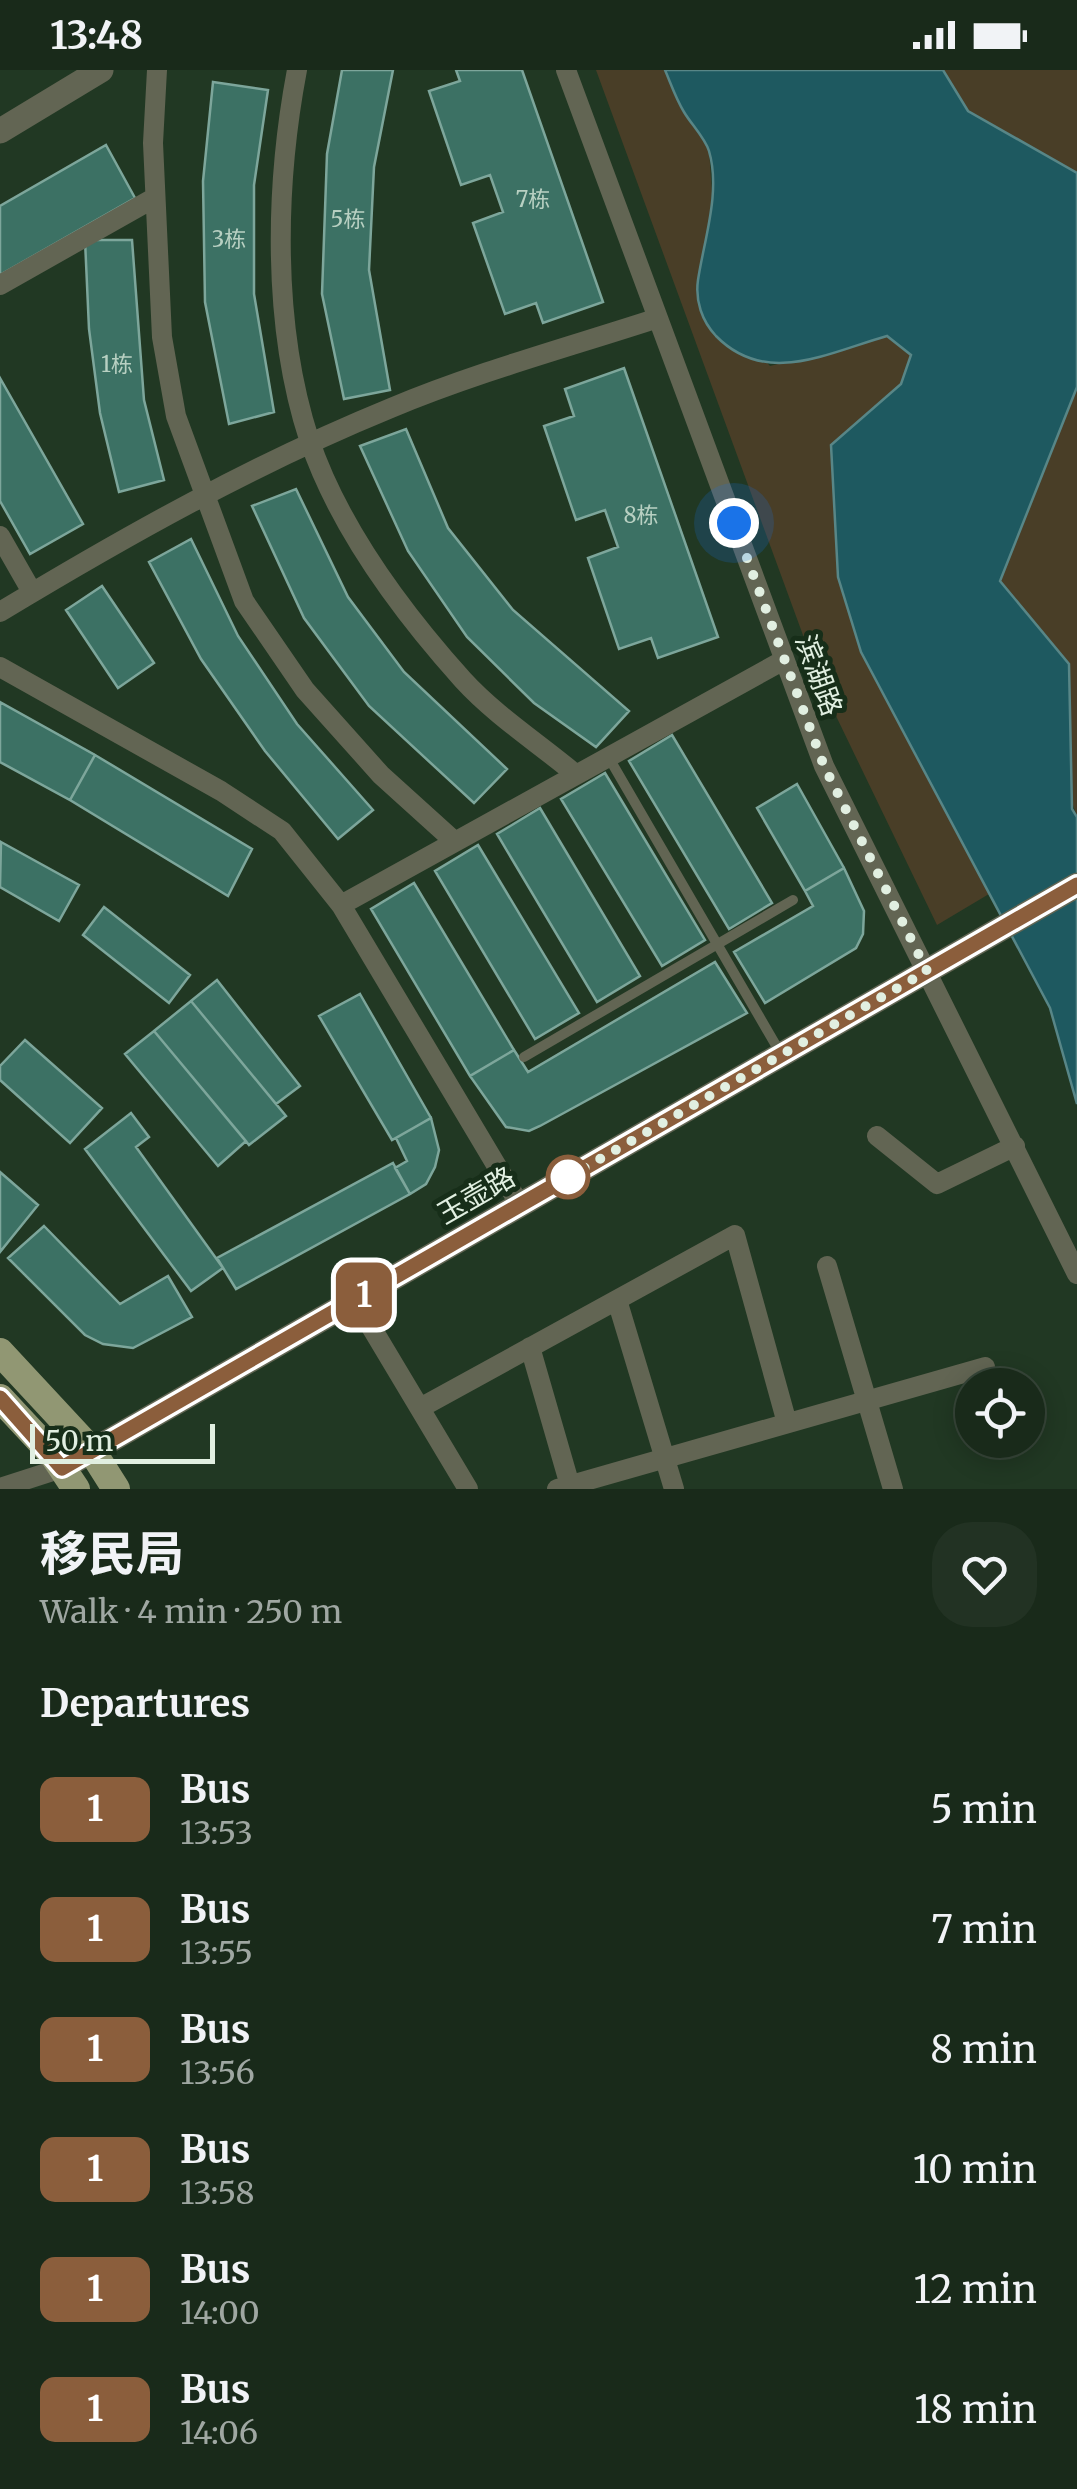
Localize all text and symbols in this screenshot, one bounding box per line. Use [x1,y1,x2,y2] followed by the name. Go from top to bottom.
[50,12,143,59] text: 13:48
[516,185,550,213] house number: 7栋
[331,205,365,233] house number: 5栋
[212,225,246,253] house number: 3栋
[101,350,133,378] house number: 1栋
[709,498,759,548] your location
[623,501,659,529] house number: 8栋
[788,629,850,721] street label: 滨湖路
[547,1156,589,1198] unlabelled marker
[431,1158,521,1232] street label: 玉壶路
[332,1262,396,1328] line badge: 1
[356,1273,372,1317] text: 1
[955,1368,1045,1458] map controls
[955,1368,1045,1458] button: locate
[30,1419,215,1464] scale bar
[45,1423,113,1459] text: 50 m
[932,1522,1037,1627] button: heart
[40,1524,184,1584] text: 移民局
[40,1592,342,1632] text: Walk · 4 min · 250 m
[40,1680,250,1727] text: Departures
[180,1766,250,1813] text: Bus
[931,1786,1037,1833] text: 5 min
[87,1787,103,1831] text: 1
[180,1813,253,1853] text: 13:53
[180,1886,250,1933] text: Bus
[931,1906,1037,1953] text: 7 min
[87,1907,103,1951] text: 1
[180,1933,253,1973] text: 13:55
[180,2006,250,2053] text: Bus
[930,2026,1037,2073] text: 8 min
[87,2027,103,2071] text: 1
[180,2053,255,2093] text: 13:56
[180,2126,250,2173] text: Bus
[913,2146,1037,2193] text: 10 min
[87,2147,103,2191] text: 1
[180,2173,254,2213] text: 13:58
[180,2246,250,2293] text: Bus
[914,2266,1037,2313] text: 12 min
[87,2267,103,2311] text: 1
[180,2293,260,2333] text: 14:00
[180,2366,250,2413] text: Bus
[914,2386,1037,2433] text: 18 min
[87,2387,103,2431] text: 1
[180,2413,258,2453] text: 14:06

